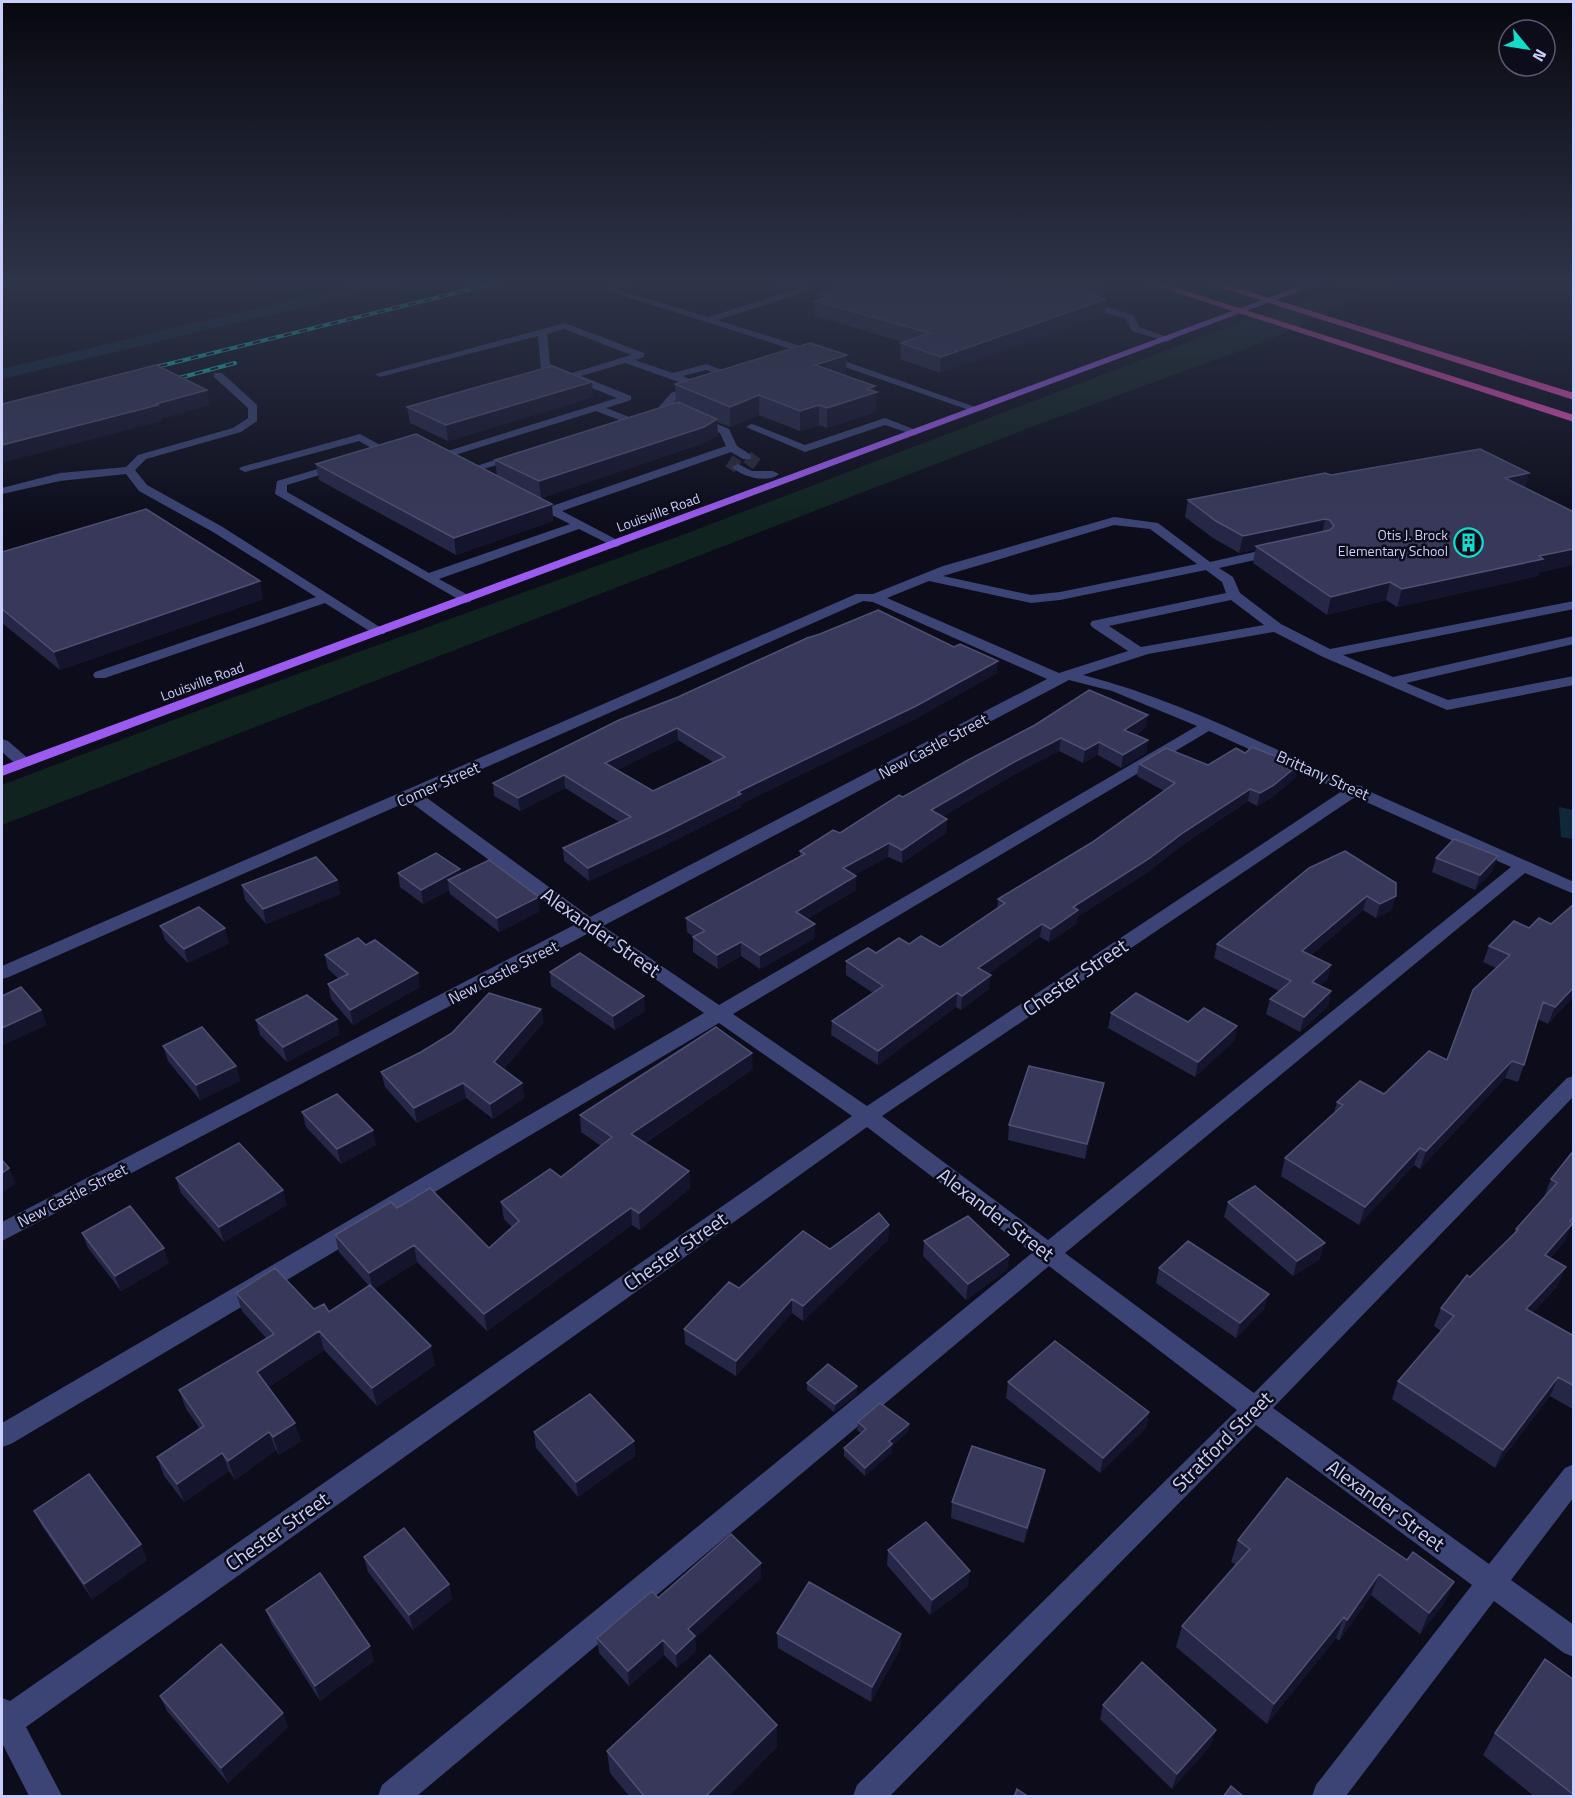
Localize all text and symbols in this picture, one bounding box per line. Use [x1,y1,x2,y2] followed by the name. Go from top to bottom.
[1497,18,1557,78] north arrow
[1527,45,1553,66] text: N
[613,487,703,537] street label: Louisville Road
[1338,524,1448,561] place label: Otis J. Brock Elementary School
[1453,526,1485,558] building icon: Otis J. Brock Elementary School
[157,656,247,706] street label: Louisville Road
[874,707,992,785] street label: New Castle Street
[1273,744,1374,806] street label: Brittany Street
[393,755,484,813] street label: Comer Street
[535,879,667,985] street label: Alexander Street
[1016,930,1134,1024] street label: Chester Street
[444,934,563,1010] street label: New Castle Street
[13,1157,132,1233] street label: New Castle Street
[931,1160,1061,1268] street label: Alexander Street
[617,1204,733,1298] street label: Chester Street
[1164,1383,1280,1499] street label: Stratford Street
[1320,1451,1452,1559] street label: Alexander Street
[219,1484,335,1578] street label: Chester Street

